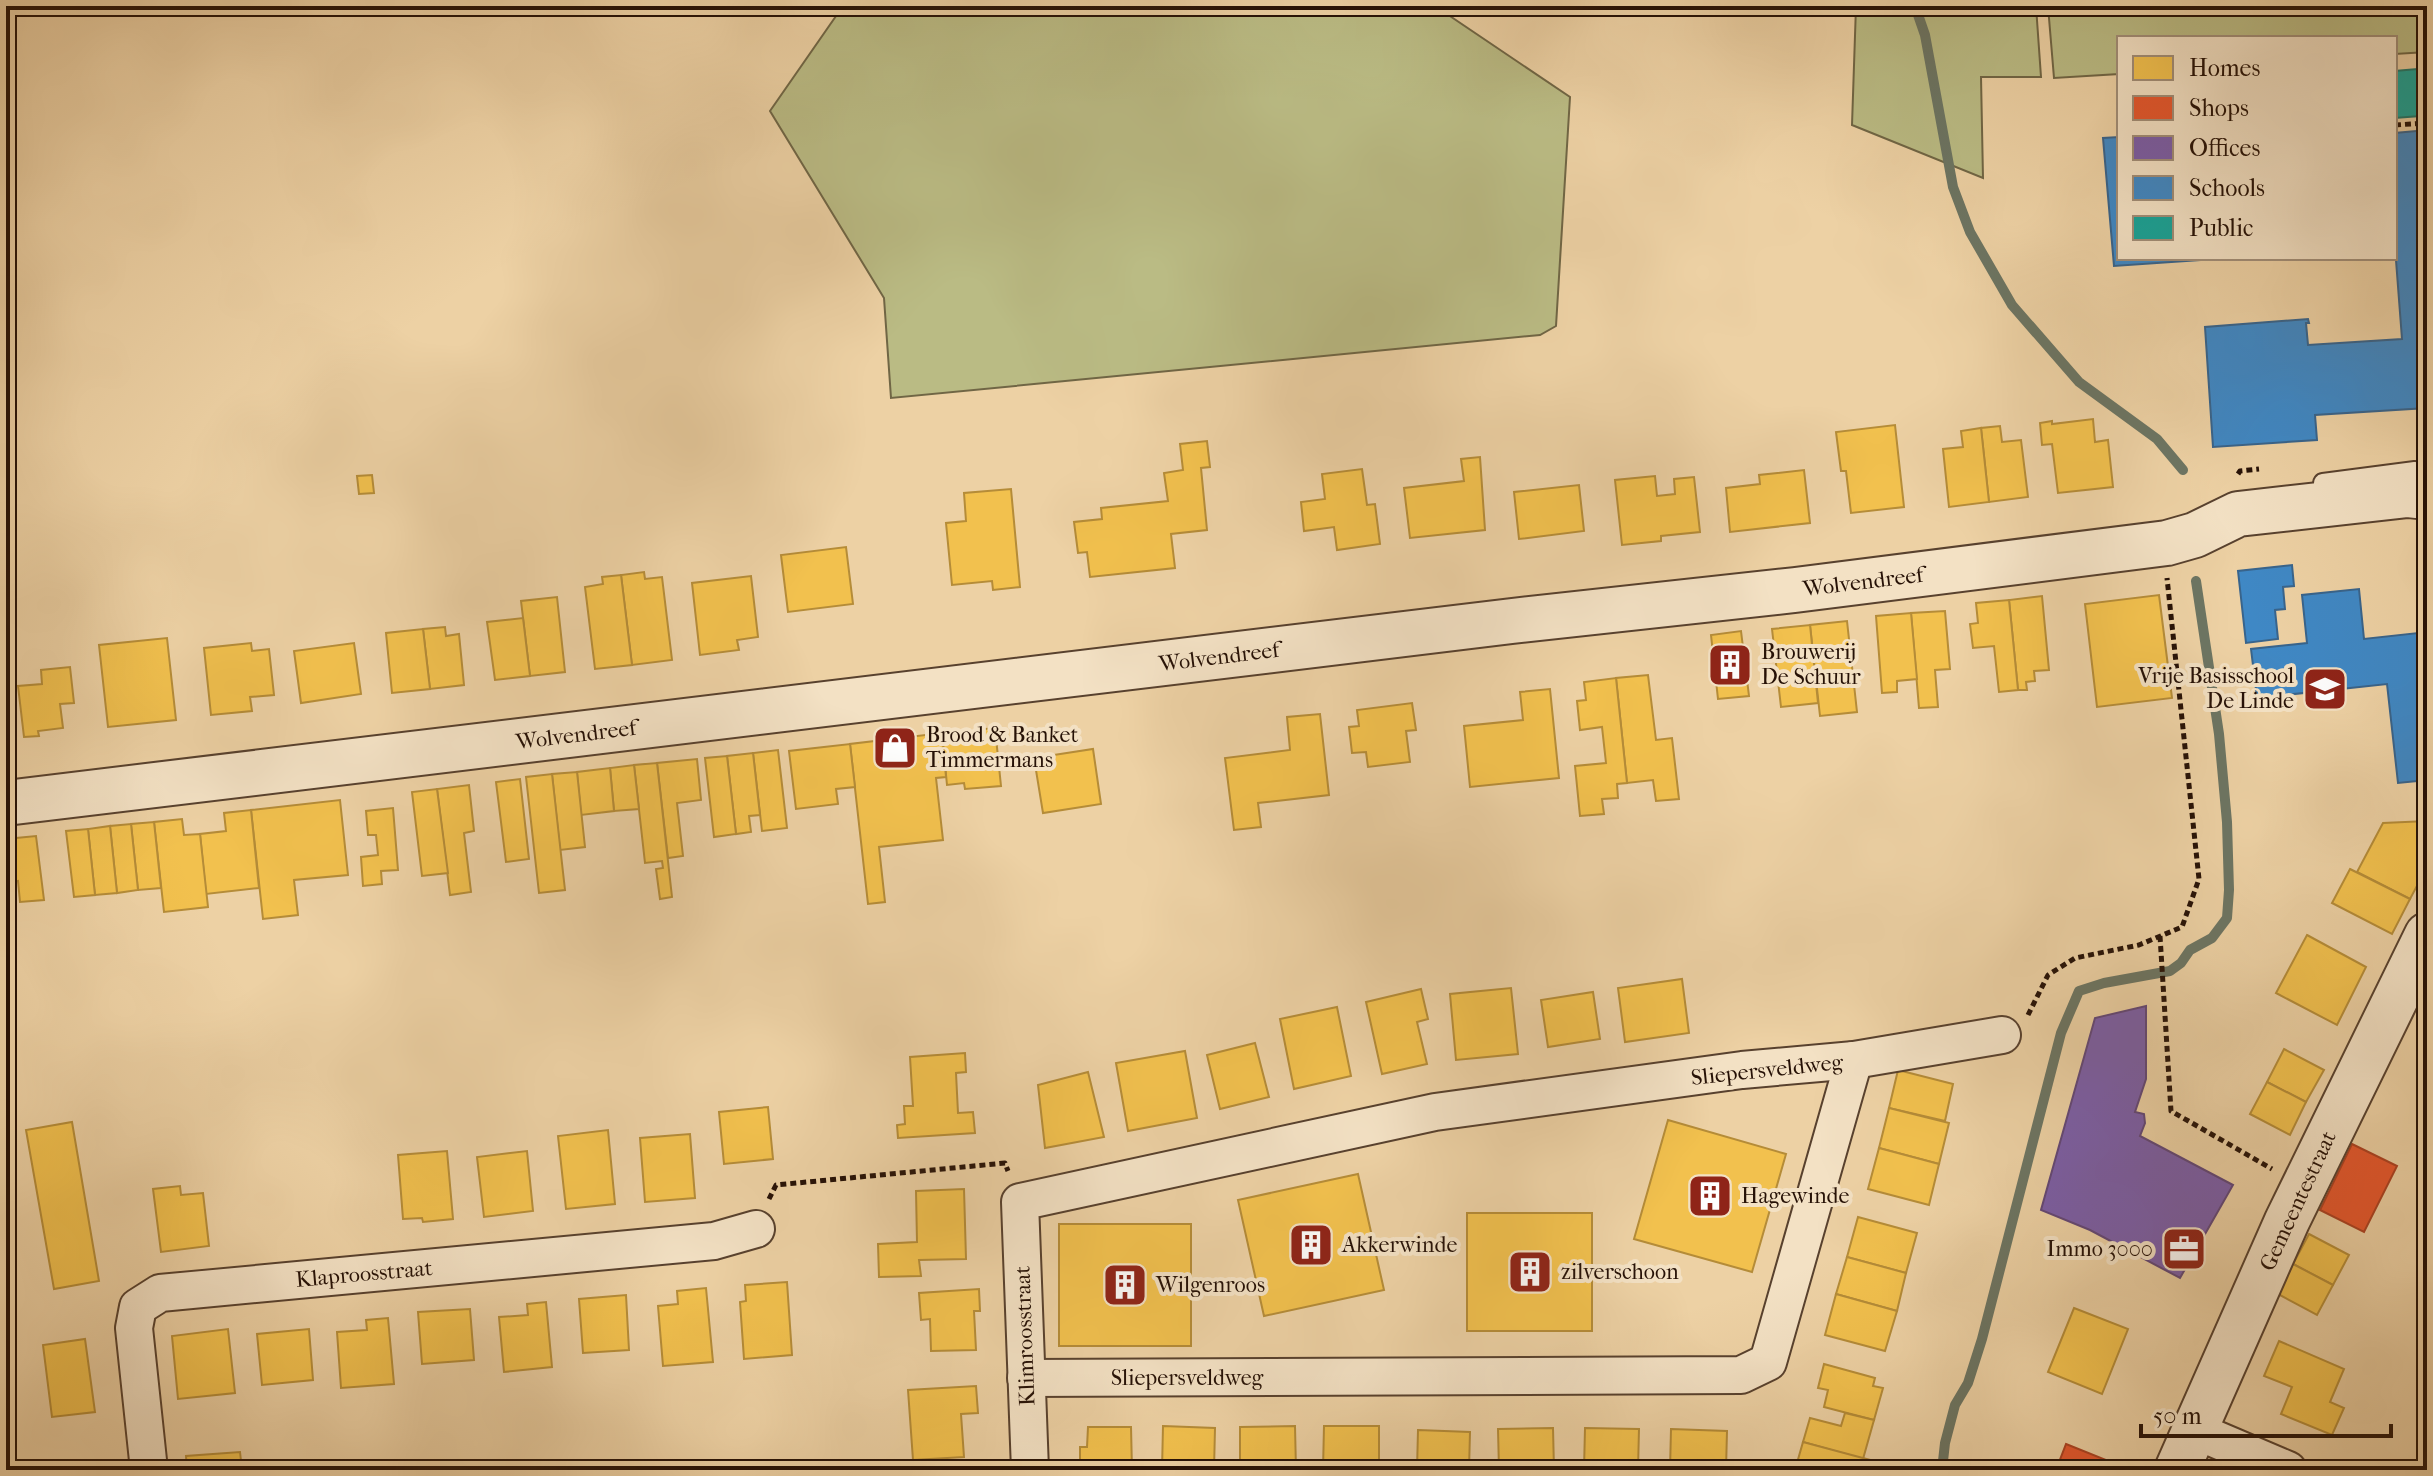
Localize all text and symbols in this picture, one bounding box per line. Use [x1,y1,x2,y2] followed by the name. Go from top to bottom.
[2117,36,2397,260] legend
[2189,54,2260,82] text: Homes
[2189,94,2249,122] text: Shops
[2189,134,2260,162] text: Offices
[2189,174,2265,202] text: Schools
[2189,214,2253,242] text: Public
[1800,561,1929,602] street label: Wolvendreef
[1156,636,1285,677] street label: Wolvendreef
[1761,639,1861,690] place label: Brouwerij De Schuur
[1706,641,1754,689] building icon: Brouwerij De Schuur
[2137,663,2294,714] place label: Vrije Basisschool De Linde
[2301,665,2349,713] school or university icon: Vrije Basisschool De Linde
[513,714,642,755] street label: Wolvendreef
[926,722,1078,773] place label: Brood & Banket Timmermans
[871,724,919,772] shop icon: Brood & Banket Timmermans
[1690,1049,1845,1091] street label: Sliepersveldweg
[2254,1127,2342,1275] street label: Gemeentestraat
[1686,1172,1734,1220] building icon: Hagewinde
[1741,1183,1850,1209] place label: Hagewinde
[1287,1221,1335,1269] building icon: Akkerwinde
[2160,1225,2208,1273] office icon: Immo 3000
[1341,1232,1458,1258] place label: Akkerwinde
[2047,1236,2153,1262] place label: Immo 3000
[1506,1248,1554,1296] building icon: zilverschoon
[294,1255,434,1293] street label: Klaproosstraat
[1561,1259,1679,1285] place label: zilverschoon
[1101,1261,1149,1309] building icon: Wilgenroos
[1010,1265,1040,1406] street label: Klimroosstraat
[1155,1272,1265,1298] place label: Wilgenroos
[1111,1365,1264,1391] street label: Sliepersveldweg
[2141,1388,2391,1438] scale bar
[2153,1402,2202,1430] text: 50 m

